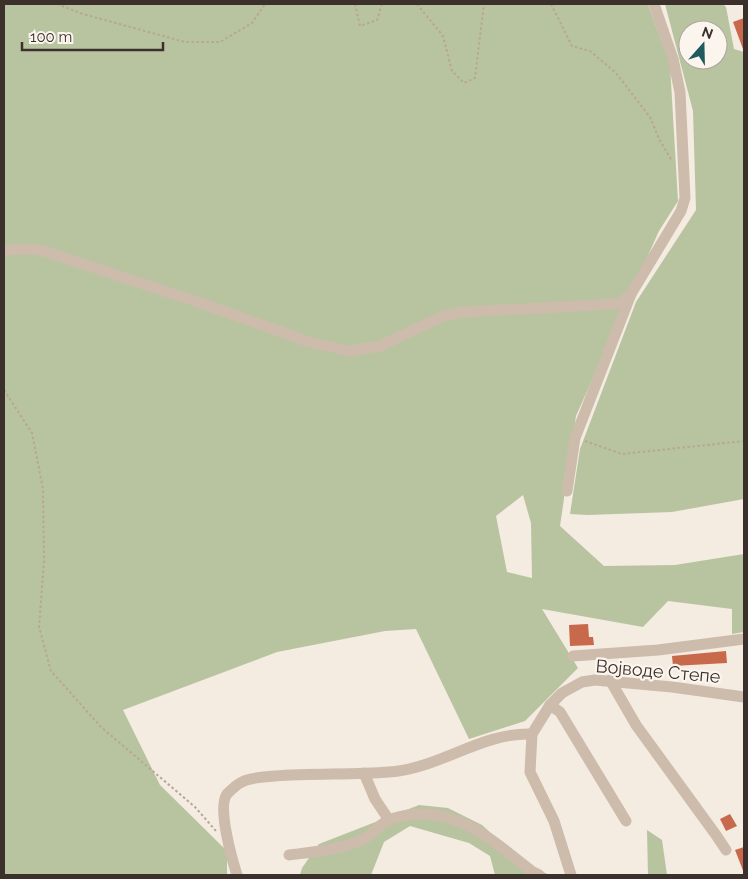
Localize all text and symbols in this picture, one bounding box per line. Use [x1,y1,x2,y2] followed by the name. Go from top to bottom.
[22,20,164,52] scale bar
[678,20,728,70] north arrow
[700,23,715,42] text: N
[30,28,72,46] text: 100 m
[595,655,722,687] street label: Војводе Степе

